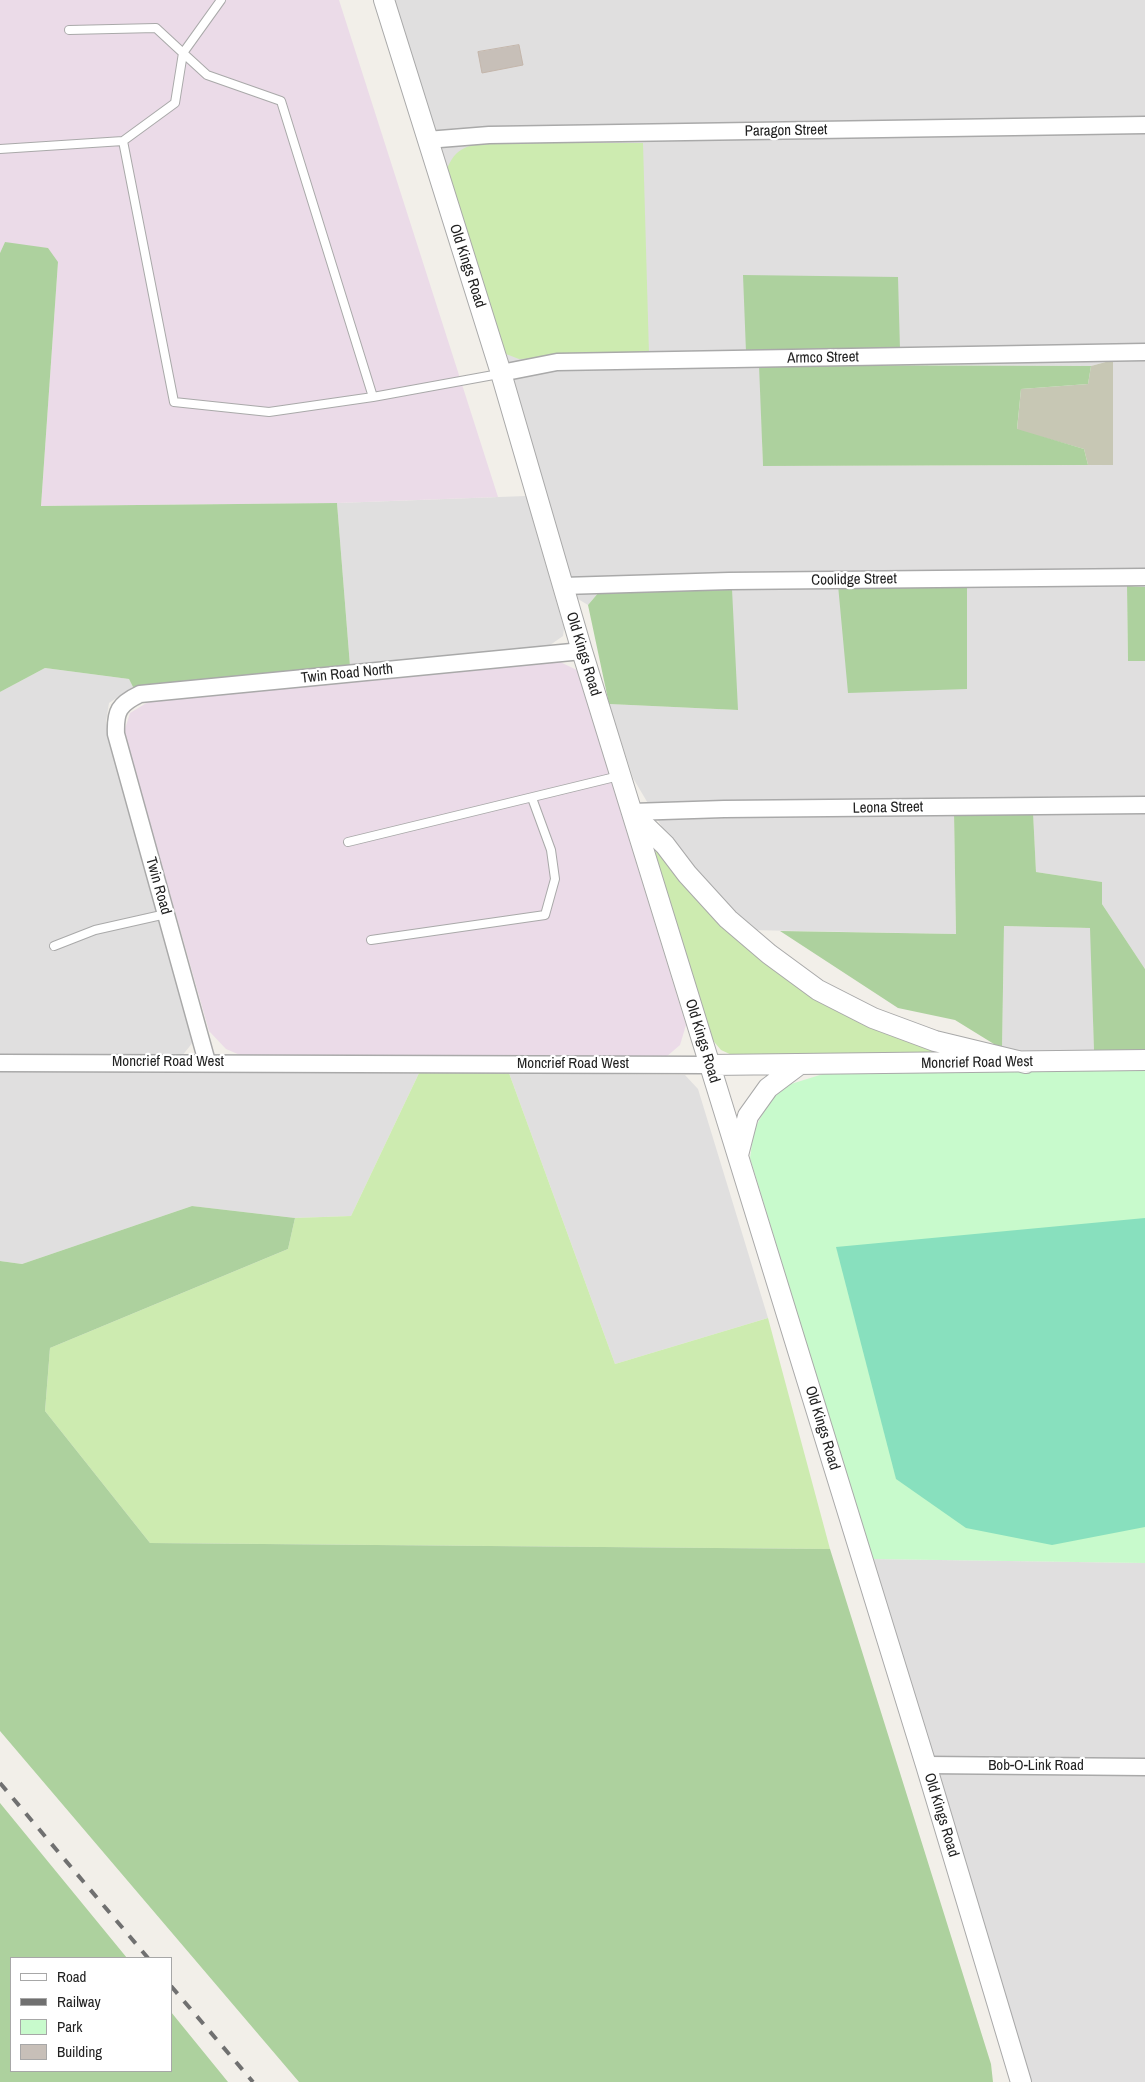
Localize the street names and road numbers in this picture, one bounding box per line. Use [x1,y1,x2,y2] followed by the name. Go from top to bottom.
[744,121,828,141] street label: Paragon Street
[445,222,489,310] street label: Old Kings Road
[787,348,859,368] street label: Armco Street
[811,570,897,590] street label: Coolidge Street
[562,610,604,698] street label: Old Kings Road
[300,660,394,688] street label: Twin Road North
[853,798,923,818] street label: Leona Street
[141,855,175,917] street label: Twin Road
[681,997,723,1085] street label: Old Kings Road
[112,1053,224,1071] street label: Moncrief Road West
[921,1053,1033,1073] street label: Moncrief Road West
[517,1055,629,1073] street label: Moncrief Road West
[801,1384,843,1472] street label: Old Kings Road
[988,1757,1084,1775] street label: Bob-O-Link Road
[920,1771,962,1859] street label: Old Kings Road

